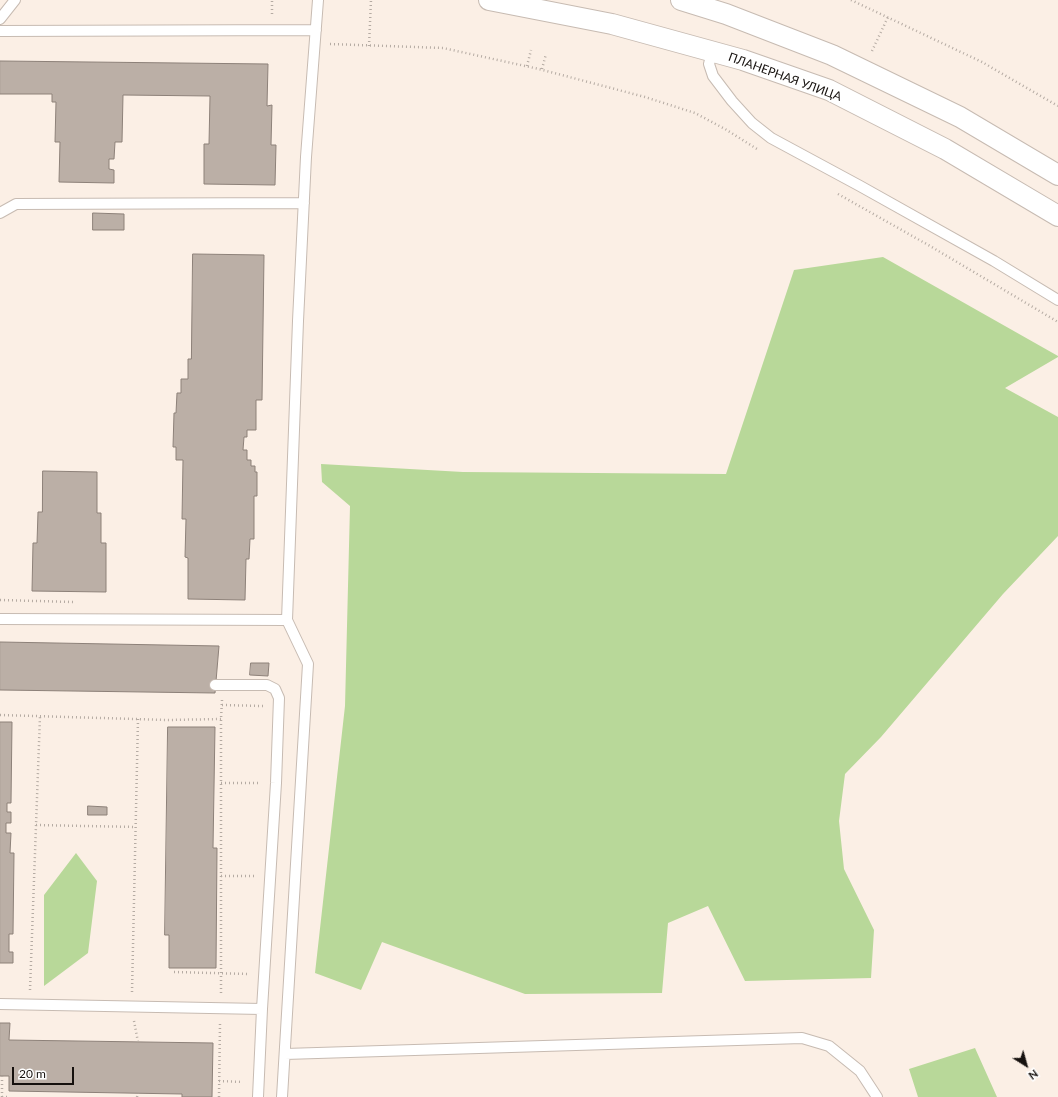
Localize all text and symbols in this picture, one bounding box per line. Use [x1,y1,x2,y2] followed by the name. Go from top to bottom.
[726,50,844,104] street label: ПЛАНЕРНАЯ УЛИЦА
[1006,1045,1046,1085] north arrow
[14,1059,76,1085] scale bar
[19,1066,46,1081] text: 20 m
[1026,1067,1041,1083] text: N

